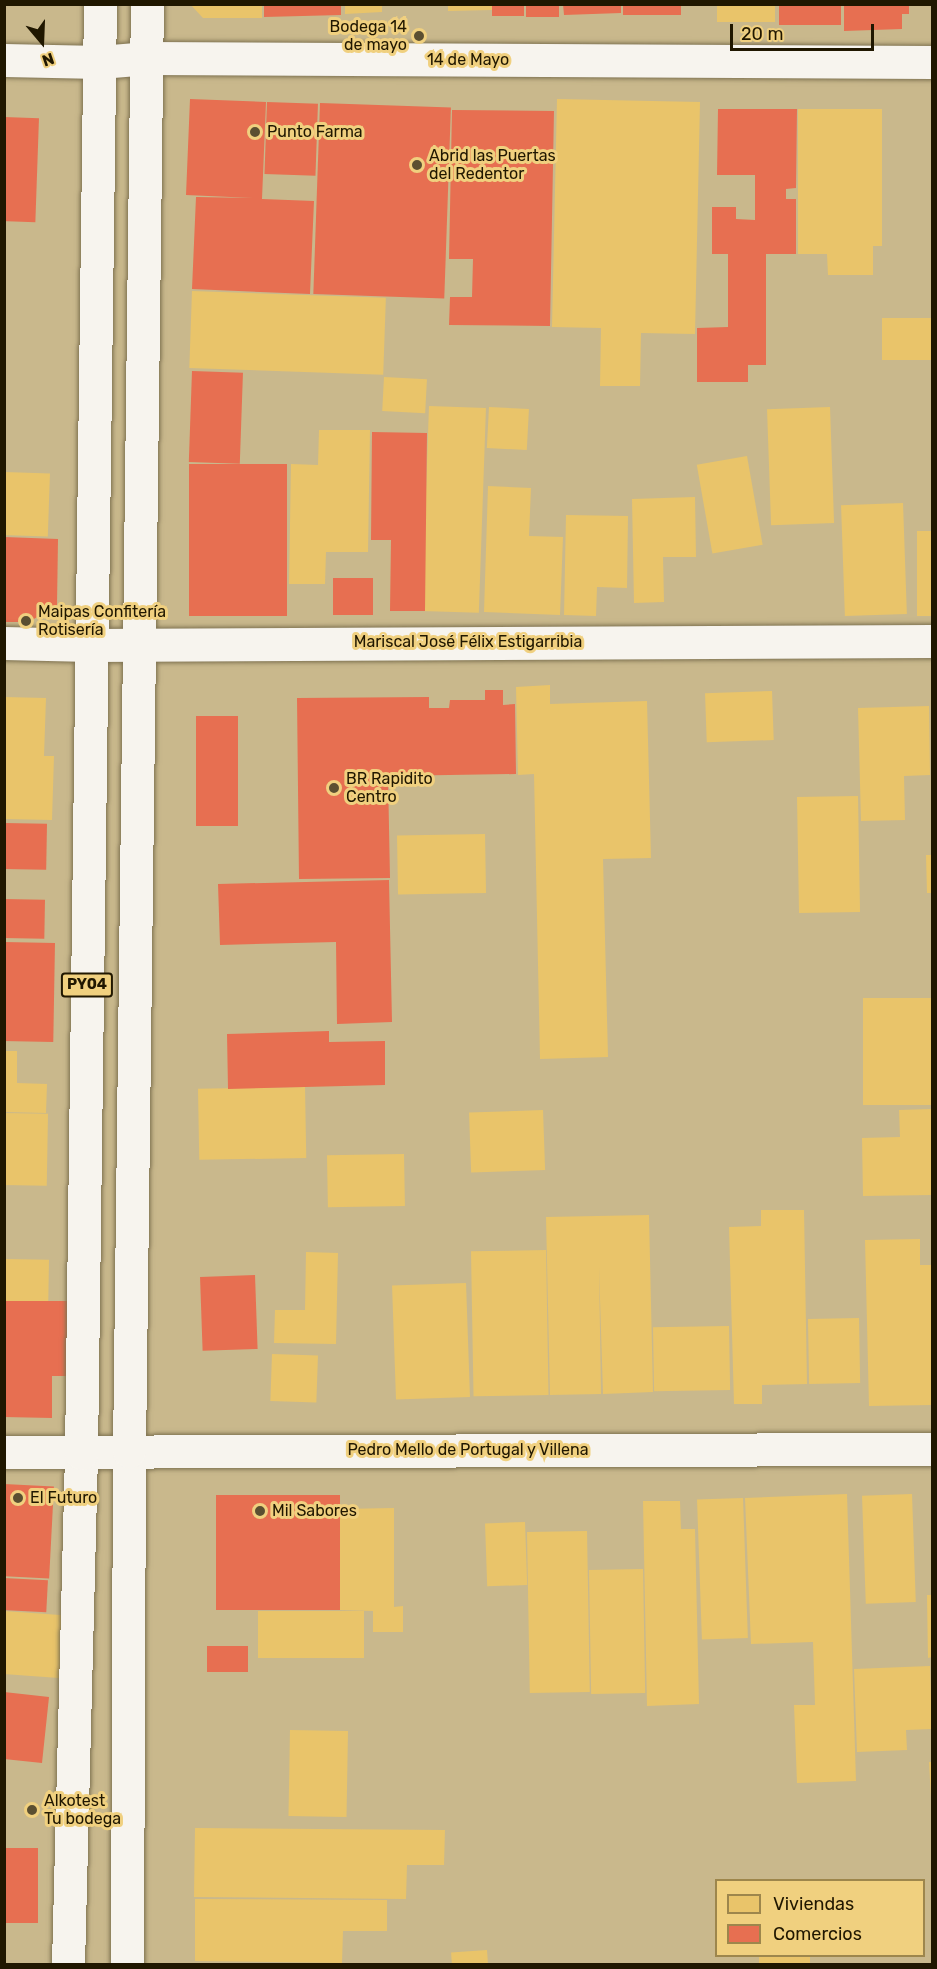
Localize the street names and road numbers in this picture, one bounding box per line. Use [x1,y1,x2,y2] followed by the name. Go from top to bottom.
[427,50,509,70] street label: 14 de Mayo
[354,632,582,652] street label: Mariscal José Félix Estigarribia
[60,973,114,997] road number: PY04
[347,1440,589,1460] street label: Pedro Mello de Portugal y Villena

